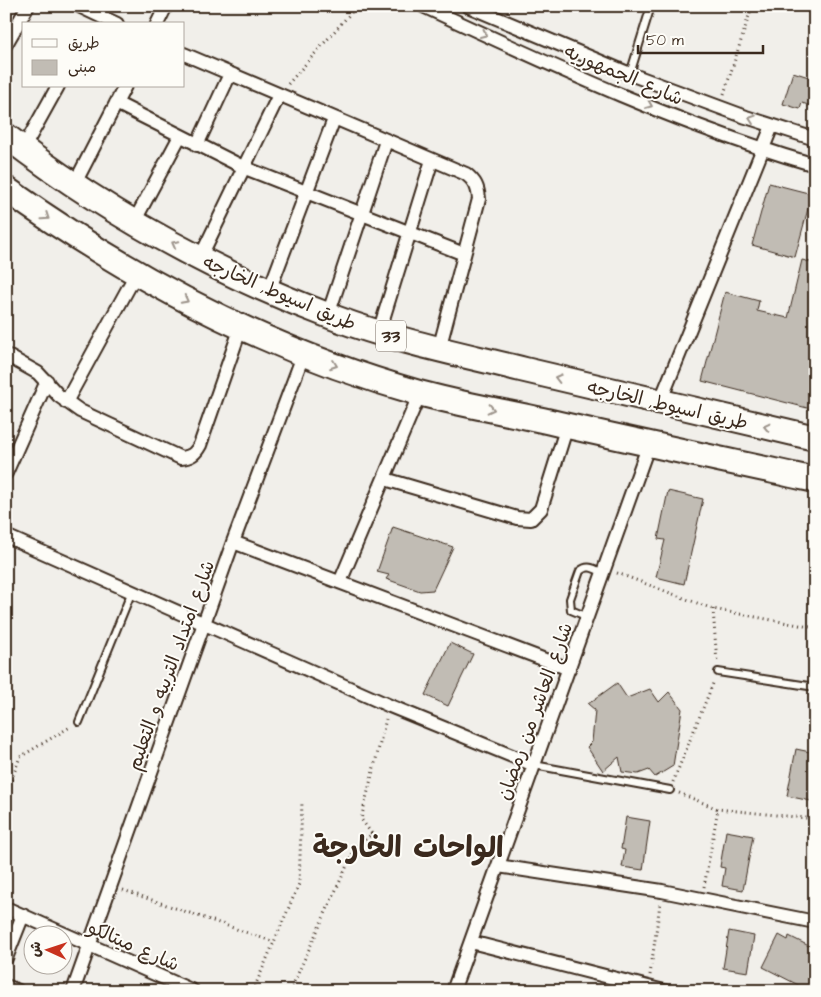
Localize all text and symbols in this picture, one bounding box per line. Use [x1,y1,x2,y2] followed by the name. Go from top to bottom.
[22,22,185,88] legend
[638,22,764,54] scale bar
[479,27,488,38] one-way arrow
[646,30,684,51] text: 50 m
[68,33,100,54] text: طريق
[560,38,687,113] street label: شارع الجمهوريه
[68,57,96,78] text: مبنى
[644,99,653,109] one-way arrow
[748,115,756,125] one-way arrow
[40,211,50,220] one-way arrow
[171,241,180,251] one-way arrow
[199,249,360,338] street label: طريق اسيوط, الخارجه
[180,294,189,304] one-way arrow
[376,321,406,352] road number: 33
[330,359,338,369] one-way arrow
[553,373,562,384] one-way arrow
[585,374,751,437] street label: طريق اسيوط, الخارجه
[486,403,495,414] one-way arrow
[763,422,772,433] one-way arrow
[121,557,222,774] street label: شارع امتداد التربيه و التعليم
[491,619,580,804] street label: شارع العاشر من رمضان
[312,828,504,869] district label: الواحات الخارجة
[82,914,183,979] street label: شارع ميتالكو
[22,924,72,974] north arrow
[26,941,46,958] text: ش

